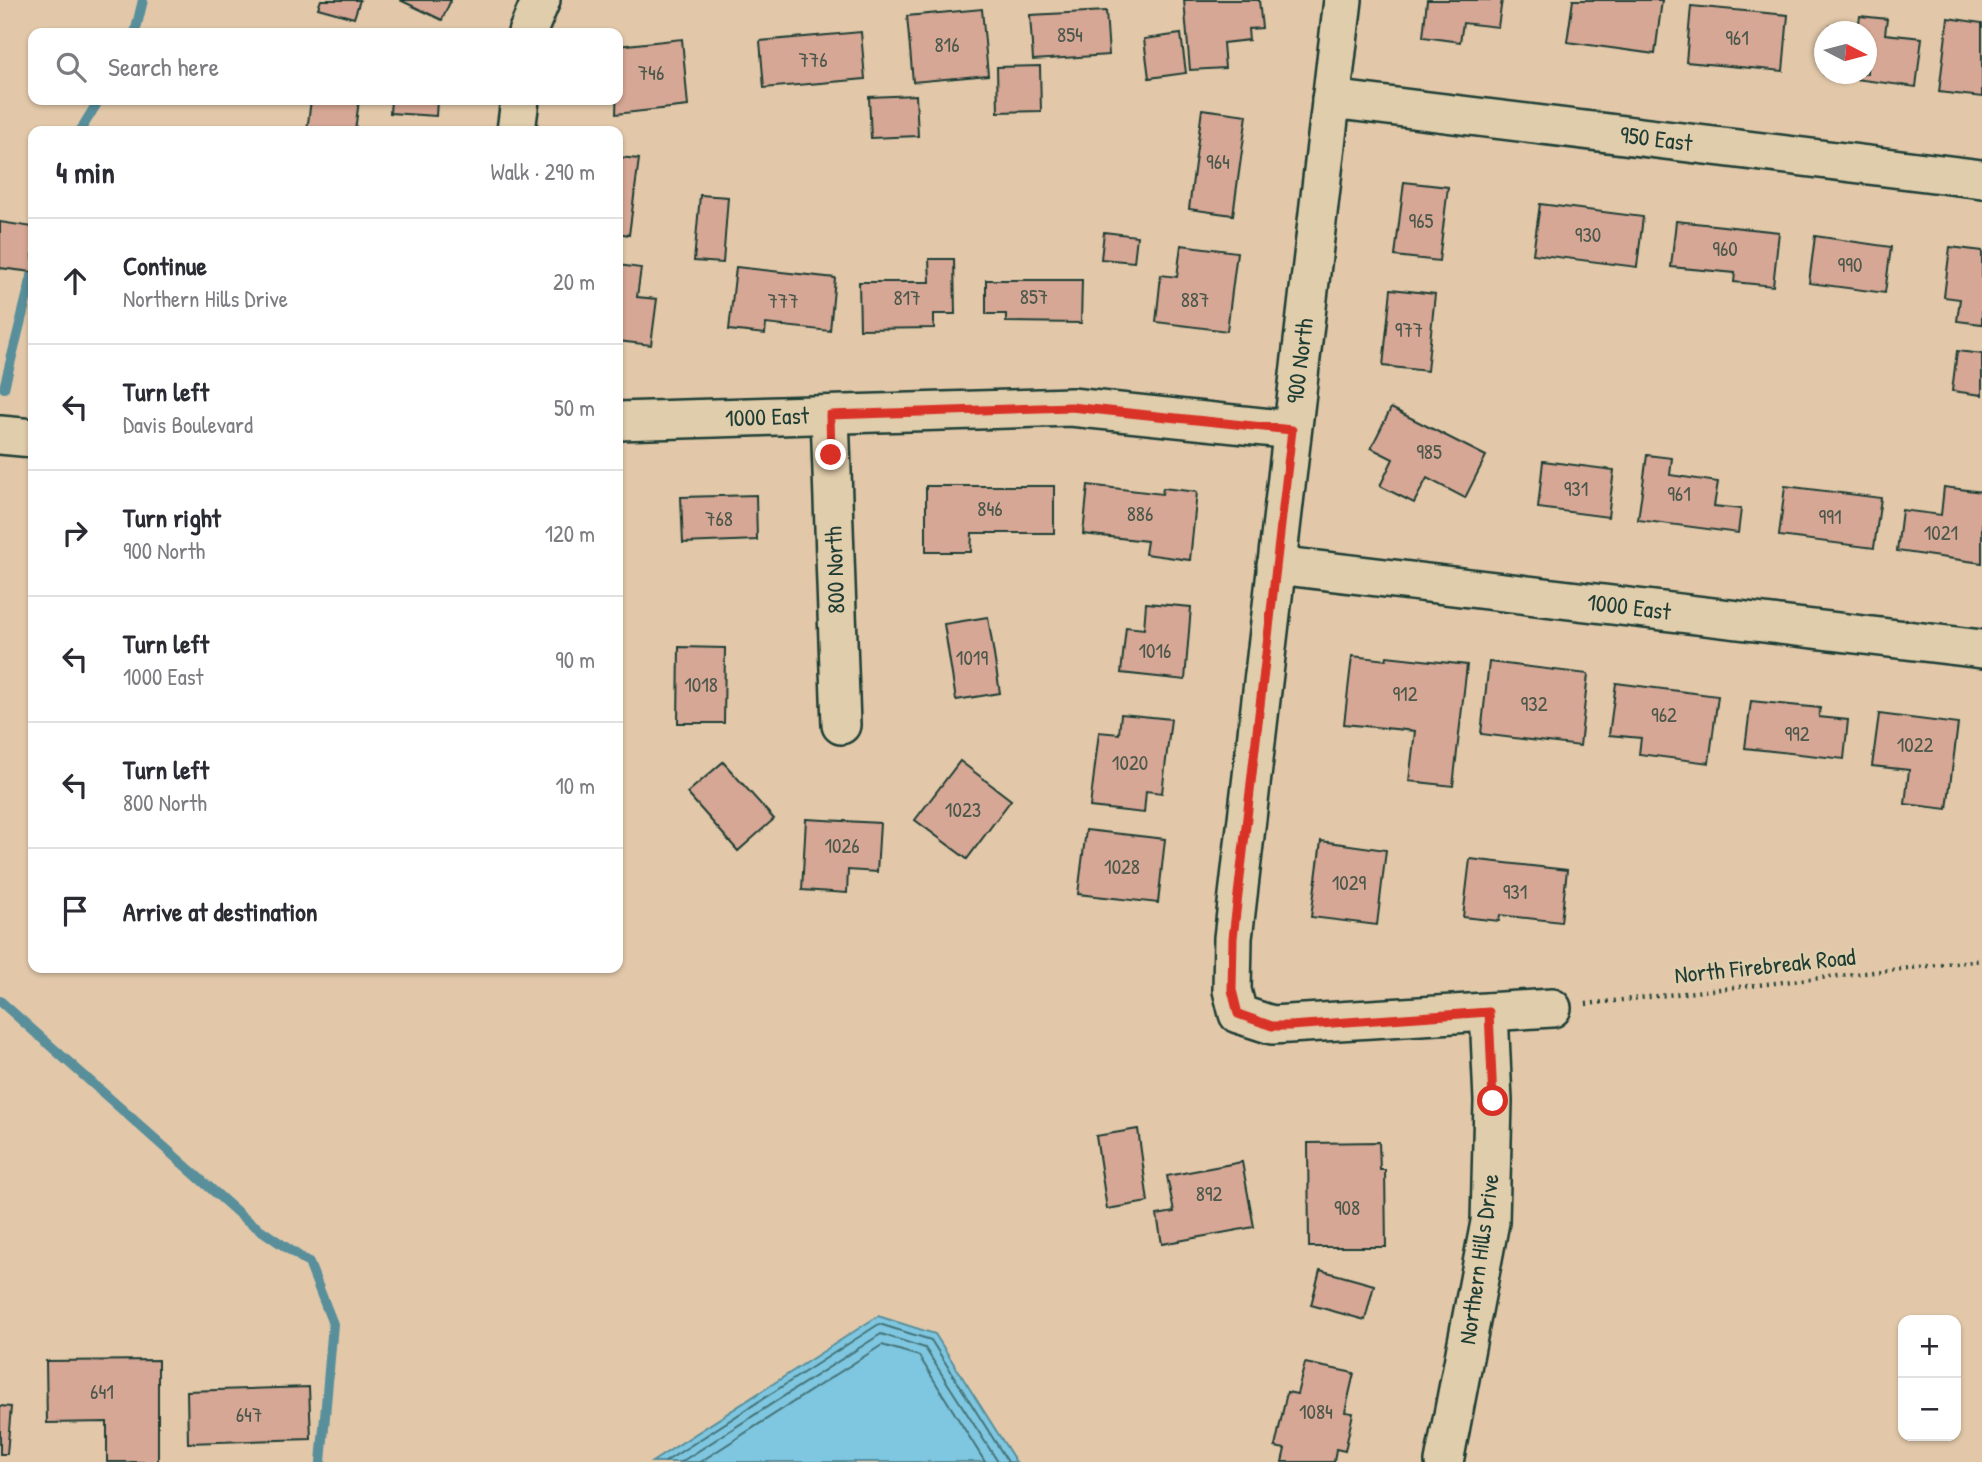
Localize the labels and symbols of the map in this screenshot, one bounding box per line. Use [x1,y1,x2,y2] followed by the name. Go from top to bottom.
[1057,20,1083,49] house number: 854
[1814,21,1877,84] north arrow
[1725,23,1749,52] house number: 961
[934,30,960,59] house number: 816
[798,45,828,74] house number: 776
[638,58,664,87] house number: 746
[1618,118,1695,158] street label: 950 East
[1206,147,1230,176] house number: 964
[1409,206,1434,235] house number: 965
[1575,220,1601,249] house number: 930
[1712,234,1738,263] house number: 960
[1838,250,1862,279] house number: 990
[1020,282,1048,311] house number: 857
[893,283,921,312] house number: 817
[1181,285,1209,314] house number: 887
[767,286,799,315] house number: 777
[1395,315,1423,344] house number: 977
[1278,316,1320,405] street label: 900 North
[724,399,810,433] street label: 1000 East
[1416,437,1442,466] house number: 985
[815,439,846,470] route end
[1564,474,1588,503] house number: 931
[1667,479,1691,508] house number: 961
[977,494,1003,523] house number: 846
[1127,499,1153,528] house number: 886
[1818,502,1842,531] house number: 991
[705,504,733,533] house number: 768
[1924,518,1958,547] house number: 1021
[816,526,852,614] street label: 800 North
[1585,585,1673,627] street label: 1000 East
[1138,636,1172,665] house number: 1016
[956,643,988,672] house number: 1019
[684,670,718,699] house number: 1018
[1392,679,1418,708] house number: 912
[1521,689,1548,718] house number: 932
[1651,700,1677,729] house number: 962
[1784,719,1810,748] house number: 992
[1897,730,1934,759] house number: 1022
[1112,748,1148,777] house number: 1020
[945,795,981,824] house number: 1023
[824,831,860,860] house number: 1026
[1104,852,1140,881] house number: 1028
[1332,868,1367,897] house number: 1029
[1503,877,1527,906] house number: 931
[1673,940,1857,990] street label: North Firebreak Road
[1477,1085,1508,1116] route start
[1450,1171,1506,1346] street label: Northern Hills Drive
[1196,1179,1222,1208] house number: 892
[1334,1193,1360,1222] house number: 908
[90,1377,114,1406] house number: 641
[1299,1397,1333,1426] house number: 1084
[236,1400,262,1429] house number: 647

